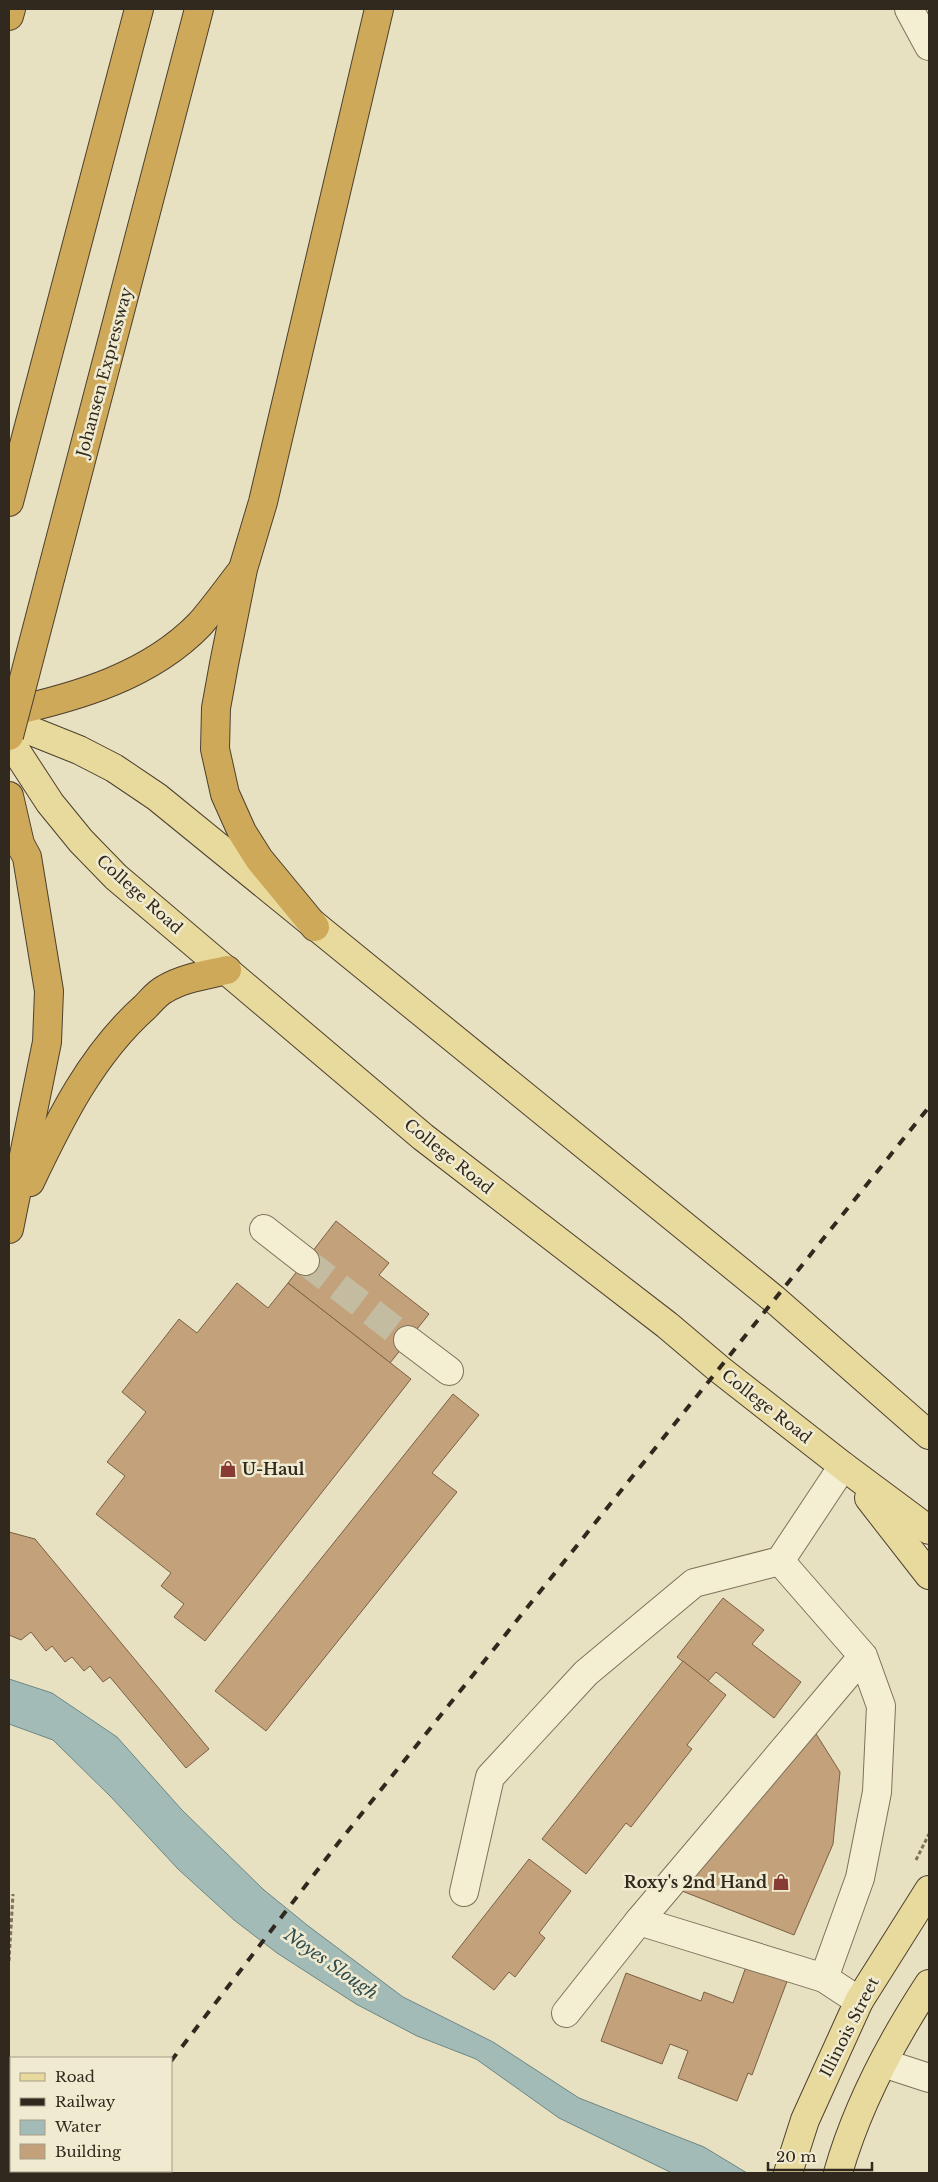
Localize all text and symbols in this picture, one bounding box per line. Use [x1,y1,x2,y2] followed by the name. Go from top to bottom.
[71,284,136,461] street label: Johansen Expressway
[93,850,187,938] street label: College Road
[400,1114,498,1198] street label: College Road
[718,1365,816,1447] street label: College Road
[218,1459,238,1479] shop icon: U-Haul
[242,1459,305,1479] place label: U-Haul
[624,1872,767,1892] place label: Roxy's 2nd Hand
[771,1872,791,1892] shop icon: Roxy's 2nd Hand
[279,1923,382,2004] water label: Noyes Slough
[815,1974,883,2080] street label: Illinois Street
[10,2057,172,2172] legend
[55,2067,95,2086] text: Road
[55,2092,116,2111] text: Railway
[54,2117,102,2136] text: Water
[768,2140,872,2172] scale bar
[55,2142,122,2161] text: Building
[776,2147,816,2166] text: 20 m

